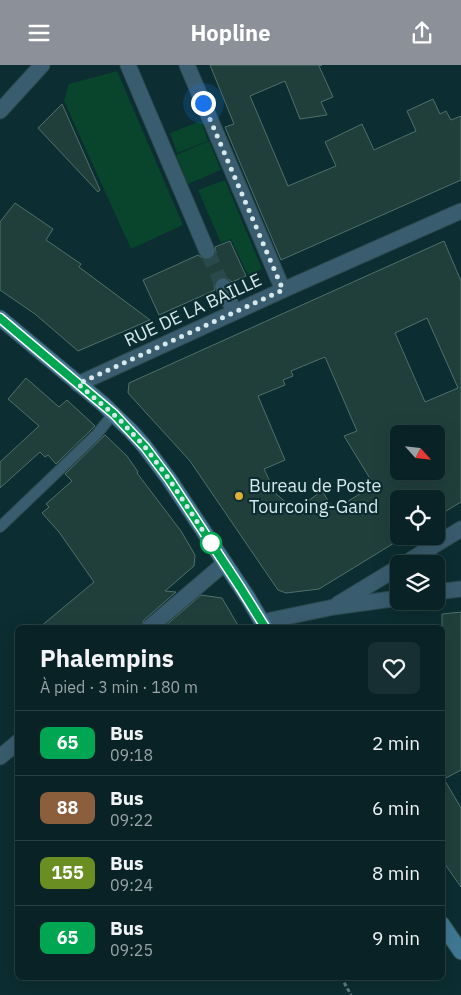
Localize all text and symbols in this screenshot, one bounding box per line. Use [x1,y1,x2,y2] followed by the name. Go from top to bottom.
[190,18,271,47] text: Hopline
[25,19,53,47] icon: menu
[408,19,436,47] icon: share
[191,91,216,116] your location
[120,268,265,351] street label: RUE DE LA BAILLE
[390,425,445,480] north arrow
[390,425,445,610] map controls
[249,474,382,518] place label: Bureau de Poste Tourcoing-Gand
[233,490,245,502] marker: Bureau de Poste Tourcoing-Gand
[390,490,445,545] button: locate
[200,532,222,554] unlabelled marker
[390,555,445,610] button: layers
[40,642,174,674] text: Phalempins
[368,642,420,694] button: heart
[40,677,198,697] text: À pied · 3 min · 180 m
[110,721,144,745] text: Bus
[57,731,78,754] text: 65
[372,731,420,755] text: 2 min
[110,745,153,765] text: 09:18
[110,786,144,810] text: Bus
[57,796,78,819] text: 88
[372,796,420,820] text: 6 min
[110,810,153,830] text: 09:22
[110,851,144,875] text: Bus
[51,861,84,884] text: 155
[372,861,420,885] text: 8 min
[110,875,153,895] text: 09:24
[110,916,144,940] text: Bus
[57,926,78,949] text: 65
[372,926,420,950] text: 9 min
[110,940,153,960] text: 09:25

